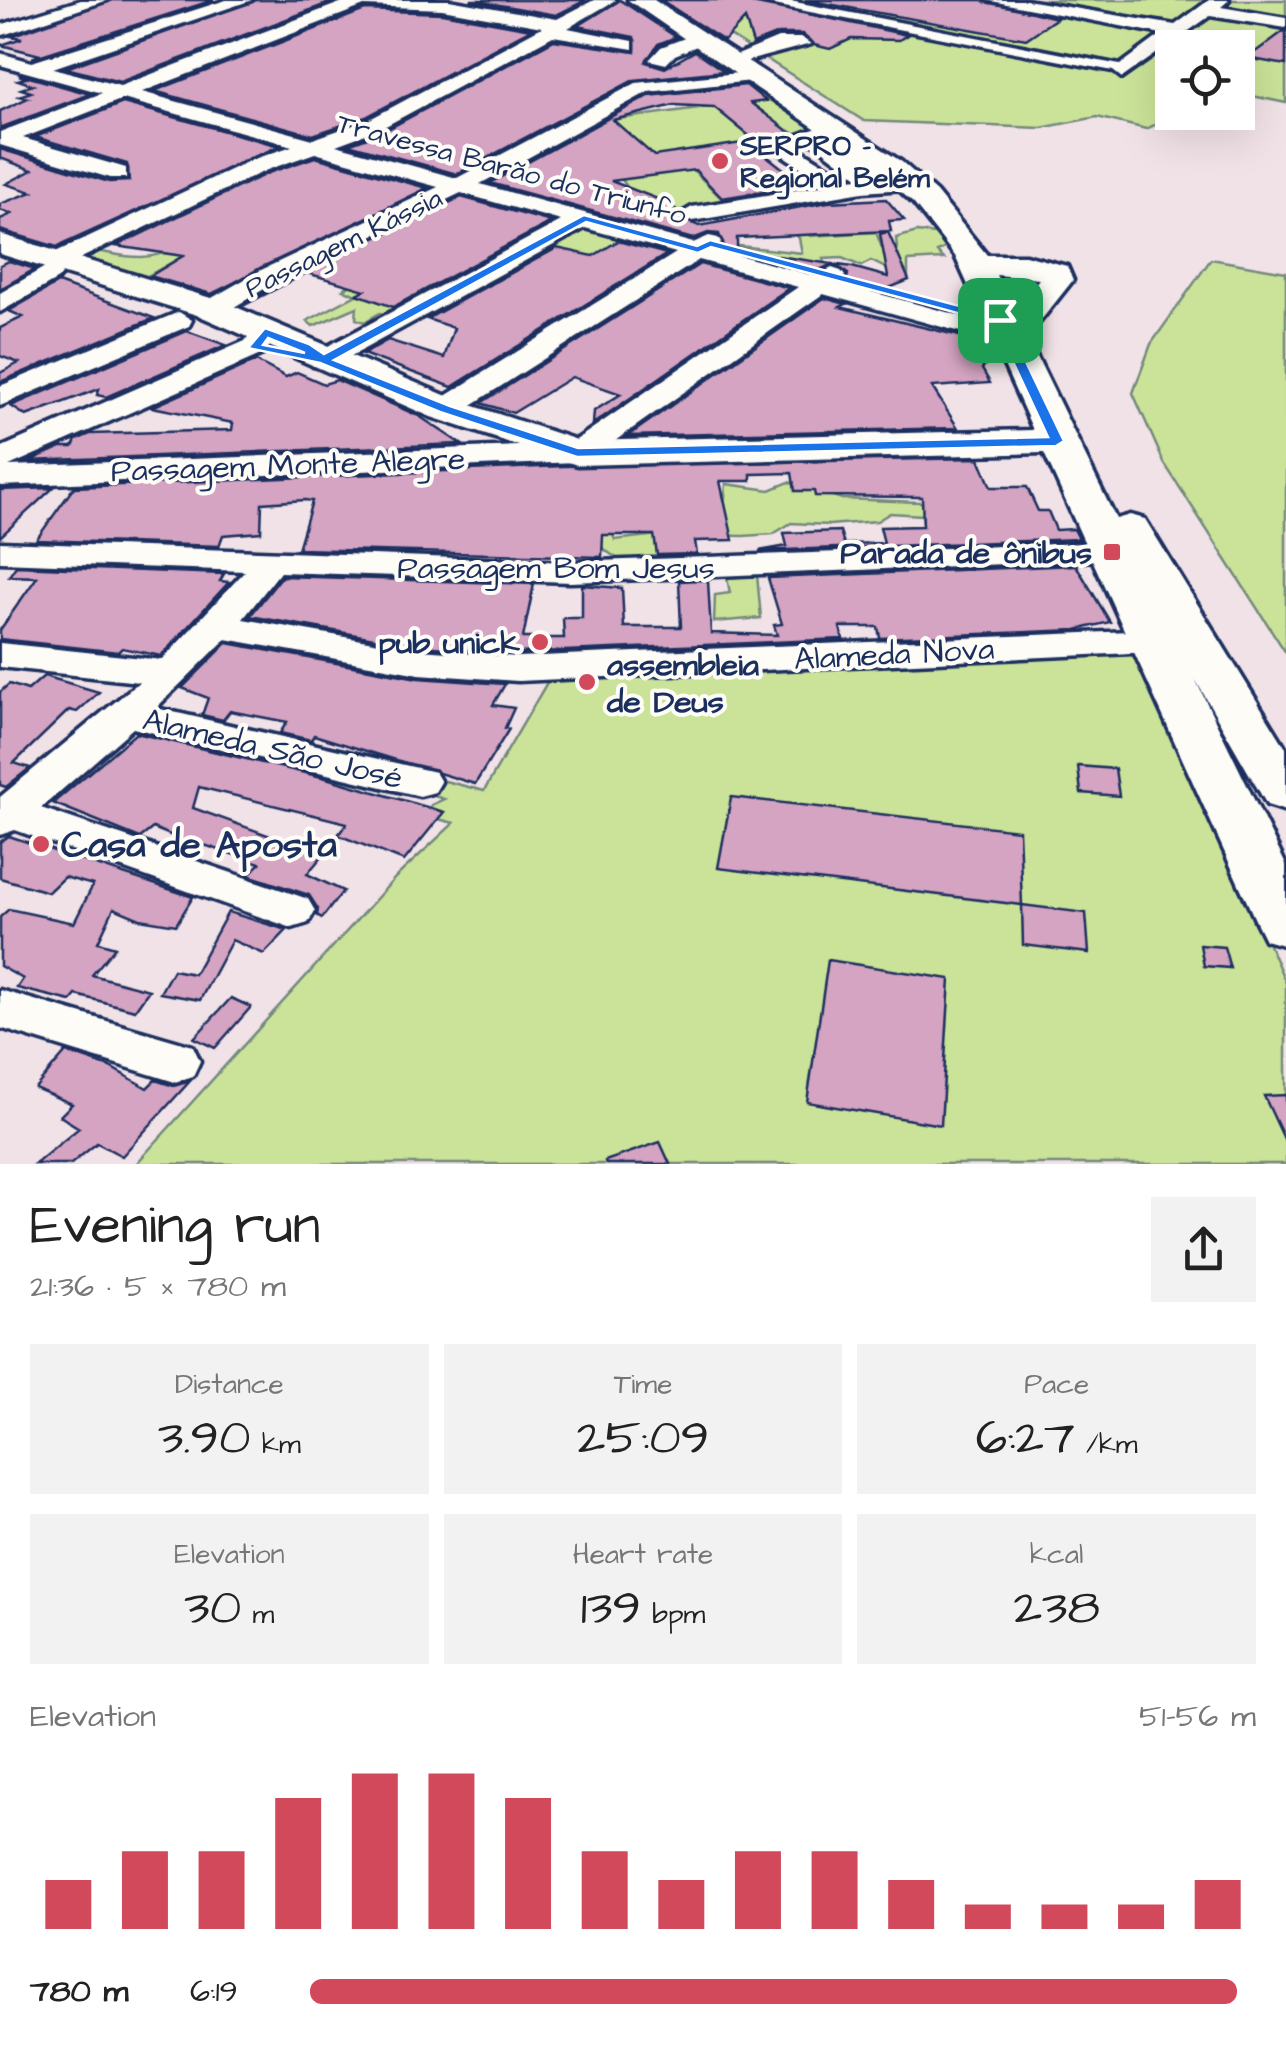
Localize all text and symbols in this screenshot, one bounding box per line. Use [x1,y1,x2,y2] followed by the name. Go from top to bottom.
[1155,30,1255,130] map controls
[1155,30,1255,130] button: locate
[333,104,691,235] street label: Travessa Barão do Triunfo
[739,127,931,200] place label: SERPRO - Regional Belém
[709,150,731,172] marker: SERPRO - Regional Belém
[239,179,449,309] street label: Passagem Kássia
[958,278,1043,363] pin
[973,293,1028,348] icon: arrive
[110,437,466,494] street label: Passagem Monte Alegre
[840,531,1092,576] place label: Parada de ônibus
[1101,541,1123,563] marker: Parada de ônibus
[397,546,715,591] street label: Passagem Bom Jesus
[378,621,520,666] place label: pub unick
[793,627,995,682] street label: Alameda Nova
[529,631,551,653] marker: pub unick
[606,643,760,725] place label: assembleia de Deus
[576,671,598,693] marker: assembleia de Deus
[138,698,407,801] street label: Alameda São José
[61,820,337,873] place label: Casa de Aposta
[30,833,52,855] marker: Casa de Aposta
[30,1188,320,1264] text: Evening run
[1151,1197,1256,1302] button: share
[30,1264,286,1309] text: 21:36 · 5 × 780 m
[175,1365,284,1404] text: Distance
[614,1365,672,1404] text: Time
[1024,1365,1089,1404] text: Pace
[158,1404,250,1473] text: 3.90
[577,1404,709,1473] text: 25:09
[976,1404,1075,1473] text: 6:27
[250,1425,301,1464] text: km
[1075,1425,1138,1464] text: /km
[174,1535,284,1574] text: Elevation
[573,1535,713,1574] text: Heart rate
[1030,1535,1083,1574] text: kcal
[184,1574,241,1643] text: 30
[581,1574,641,1643] text: 139
[1013,1574,1100,1643] text: 238
[241,1595,274,1634] text: m
[641,1595,705,1634] text: bpm
[30,1694,156,1739] text: Elevation
[1139,1694,1256,1739] text: 51–56 m
[30,1969,128,2014] text: 780 m
[190,1969,238,2014] text: 6:19

